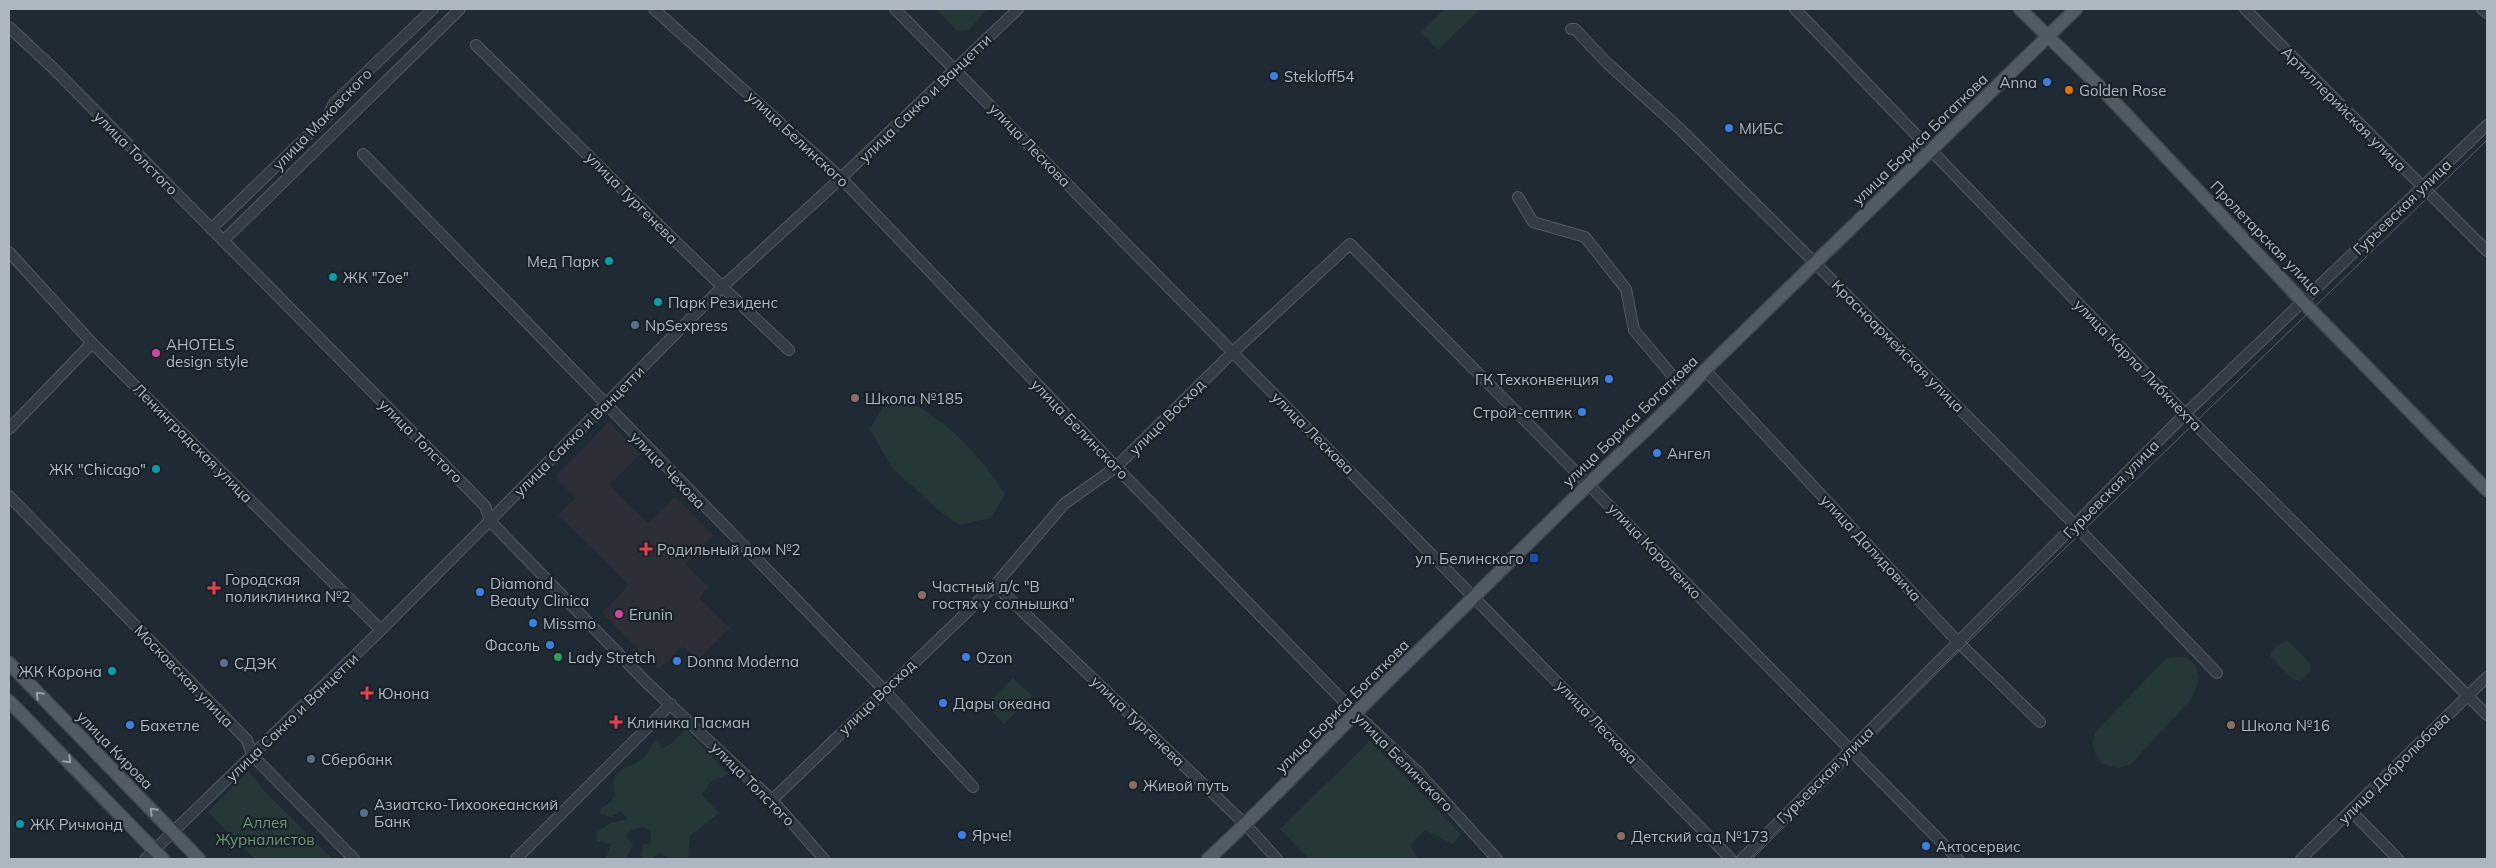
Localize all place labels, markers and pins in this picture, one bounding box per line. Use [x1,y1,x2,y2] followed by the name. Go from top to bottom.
[1284,67,1354,86] place label: Stekloff54
[1268,70,1280,82] marker: Stekloff54
[1999,73,2037,92] place label: Anna
[2041,76,2053,88] marker: Anna
[2079,81,2166,100] place label: Golden Rose
[2063,84,2075,96] marker: Golden Rose
[1739,119,1784,138] place label: МИБС
[1723,122,1735,134] marker: МИБС
[527,252,600,271] place label: Мед Парк
[603,255,615,267] marker: Мед Парк
[343,268,409,287] place label: ЖК "Zoe"
[327,271,339,283] marker: ЖК "Zoe"
[668,293,778,312] place label: Парк Резиденс
[652,296,664,308] marker: Парк Резиденс
[645,316,728,335] place label: NpSexpress
[629,319,641,331] marker: NpSexpress
[166,335,248,371] place label: AHOTELS design style
[150,347,162,359] marker: AHOTELS design style
[1475,370,1599,389] place label: ГК Техконвенция
[1603,373,1615,385] marker: ГК Техконвенция
[865,389,963,408] place label: Школа №185
[849,392,861,404] marker: Школа №185
[1473,403,1573,422] place label: Строй-септик
[1576,406,1588,418] marker: Строй-септик
[1667,444,1711,463] place label: Ангел
[1651,447,1663,459] marker: Ангел
[49,460,146,479] place label: ЖК "Chicago"
[150,463,162,475] marker: ЖК "Chicago"
[657,540,800,559] place label: Родильный дом №2
[639,542,653,556] marker: Родильный дом №2
[1415,549,1524,568] place label: ул. Белинского
[1528,552,1540,564] marker: ул. Белинского
[225,570,350,606] place label: Городская поликлиника №2
[490,574,589,610] place label: Diamond Beauty Clinica
[932,577,1075,613] place label: Частный д/c "В гостях у солнышка"
[207,581,221,595] marker: Городская поликлиника №2
[474,586,486,598] marker: Diamond Beauty Clinica
[916,589,928,601] marker: Частный д/c "В гостях у солнышка"
[629,605,673,624] place label: Erunin
[613,608,625,620] marker: Erunin
[543,614,596,633] place label: Missmo
[527,617,539,629] marker: Missmo
[485,636,540,655] place label: Фасоль
[544,639,556,651] marker: Фасоль
[568,648,656,667] place label: Lady Stretch
[976,648,1013,667] place label: Ozon
[552,651,564,663] marker: Lady Stretch
[960,651,972,663] marker: Ozon
[687,652,799,671] place label: Donna Moderna
[234,654,277,673] place label: СДЭК
[671,655,683,667] marker: Donna Moderna
[218,657,230,669] marker: СДЭК
[19,662,102,681] place label: ЖК Корона
[106,665,118,677] marker: ЖК Корона
[378,684,429,703] place label: Юнона
[360,686,374,700] marker: Юнона
[953,694,1051,713] place label: Дары океана
[937,697,949,709] marker: Дары океана
[627,713,750,732] place label: Клиника Пасман
[609,715,623,729] marker: Клиника Пасман
[140,716,200,735] place label: Бахетле
[2241,716,2330,735] place label: Школа №16
[124,719,136,731] marker: Бахетле
[2225,719,2237,731] marker: Школа №16
[321,750,393,769] place label: Сбербанк
[305,753,317,765] marker: Сбербанк
[1143,776,1229,795] place label: Живой путь
[1127,779,1139,791] marker: Живой путь
[374,795,558,831] place label: Азиатско-Тихоокеанский Банк
[358,807,370,819] marker: Азиатско-Тихоокеанский Банк
[30,815,123,834] place label: ЖК Ричмонд
[14,818,26,830] marker: ЖК Ричмонд
[972,826,1012,845] place label: Ярче!
[1631,827,1769,846] place label: Детский сад №173
[956,829,968,841] marker: Ярче!
[1615,830,1627,842] marker: Детский сад №173
[1936,837,2021,856] place label: Актосервис
[1920,840,1932,852] marker: Актосервис

